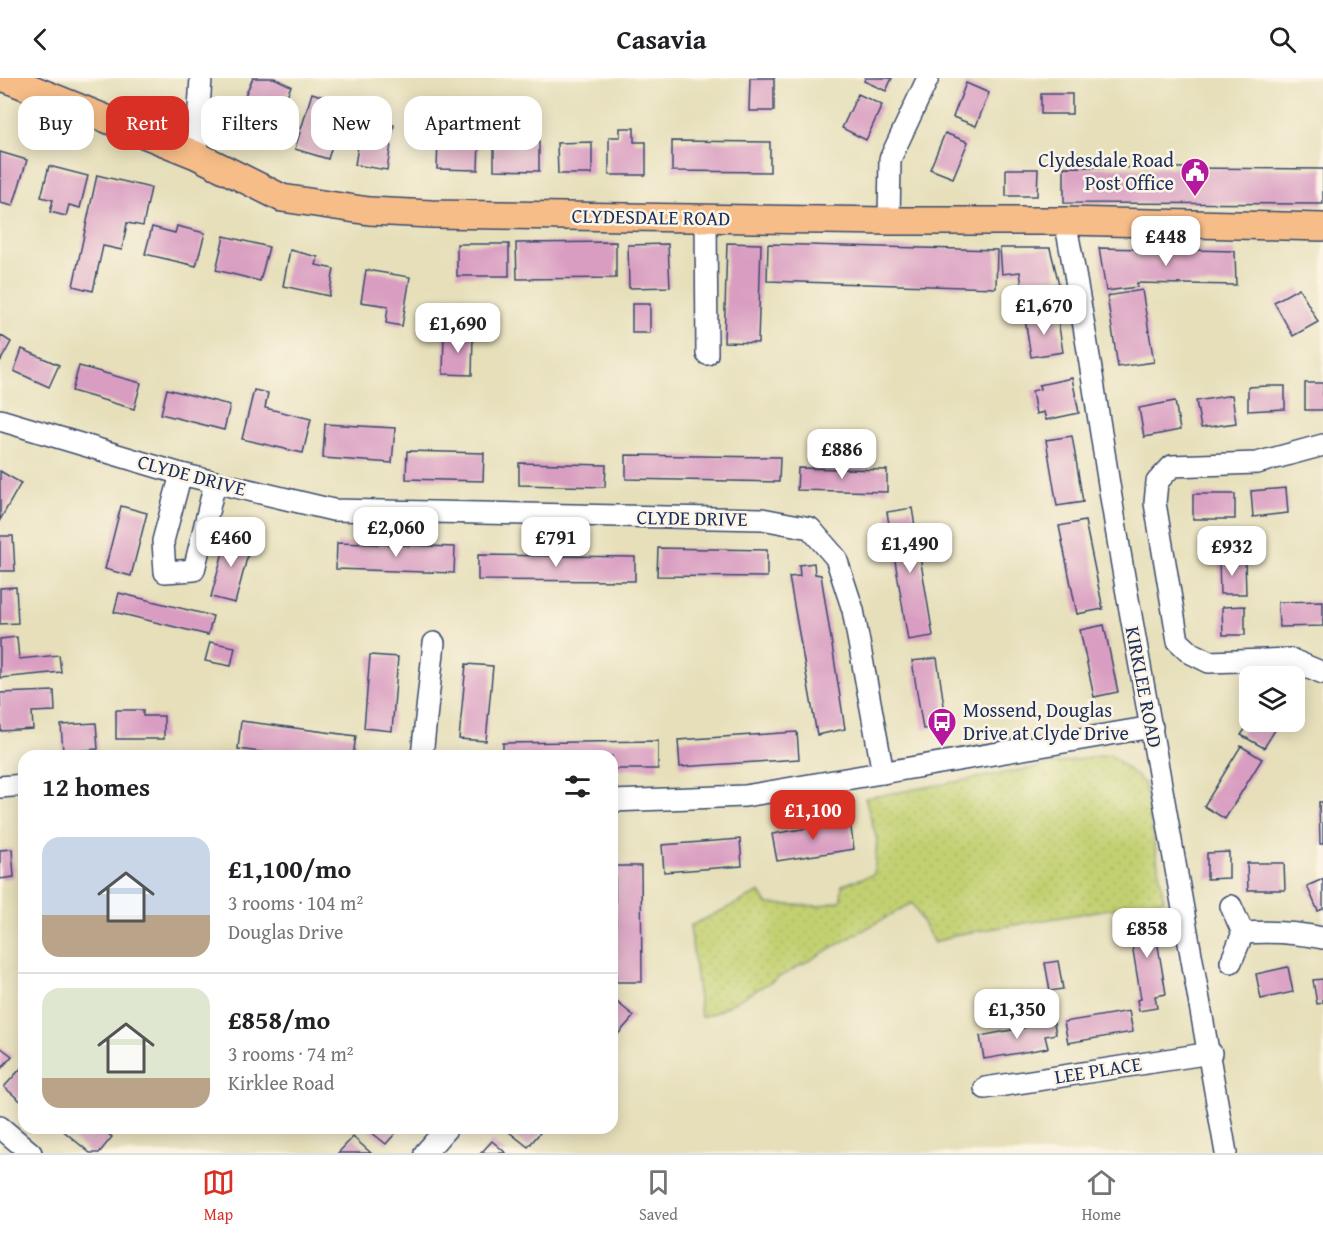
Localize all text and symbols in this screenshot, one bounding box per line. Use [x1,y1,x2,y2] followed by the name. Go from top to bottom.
[616,19,707,59] text: Casavia
[24,23,57,56] icon: back
[1266,23,1299,56] icon: search
[18,96,94,150] chip: Buy
[106,96,189,150] chip: Rent
[201,96,299,150] chip: Filters
[311,96,392,150] chip: New
[404,96,542,150] chip: Apartment
[1038,145,1174,197] place label: Clydesdale Road Post Office
[1179,156,1211,198] public building icon: Clydesdale Road Post Office
[571,201,731,232] street label: CLYDESDALE ROAD
[1130,216,1202,267] pin: £448
[1145,221,1187,250] text: £448
[995,285,1093,336] pin: £1,670
[1015,290,1073,319] text: £1,670
[409,303,507,354] pin: £1,690
[429,308,487,337] text: £1,690
[806,429,878,480] pin: £886
[821,434,863,463] text: £886
[135,446,249,503] street label: CLYDE DRIVE
[636,502,748,533] street label: CLYDE DRIVE
[347,507,445,558] pin: £2,060
[367,512,425,541] text: £2,060
[195,517,267,568] pin: £460
[520,517,592,568] pin: £791
[210,522,252,551] text: £460
[535,522,577,551] text: £791
[861,523,959,574] pin: £1,490
[1196,526,1268,577] pin: £932
[881,528,939,557] text: £1,490
[1211,531,1253,560] text: £932
[1119,624,1170,750] street label: KIRKLEE ROAD
[1239,666,1305,732] map controls
[1239,666,1305,732] button: layers
[963,695,1129,747] place label: Mossend, Douglas Drive at Clyde Drive
[926,706,958,748] bus stop icon: Mossend, Douglas Drive at Clyde Drive
[42,767,150,806] text: 12 homes
[561,770,594,803] icon: filters
[764,790,862,841] pin: £1,100
[784,795,842,824] text: £1,100
[228,849,351,888] text: £1,100/mo
[90,861,162,933] icon: home
[228,888,363,917] text: 3 rooms · 104 m²
[1111,908,1183,959] pin: £858
[1126,913,1168,942] text: £858
[228,917,343,946] text: Douglas Drive
[968,989,1066,1040] pin: £1,350
[988,994,1046,1023] text: £1,350
[228,1000,330,1039] text: £858/mo
[90,1012,162,1084] icon: home
[228,1039,354,1068] text: 3 rooms · 74 m²
[1052,1048,1144,1091] street label: LEE PLACE
[228,1068,334,1097] text: Kirklee Road
[202,1166,235,1226] tab: Map
[639,1166,678,1226] tab: Saved
[1082,1166,1121,1226] tab: Home

